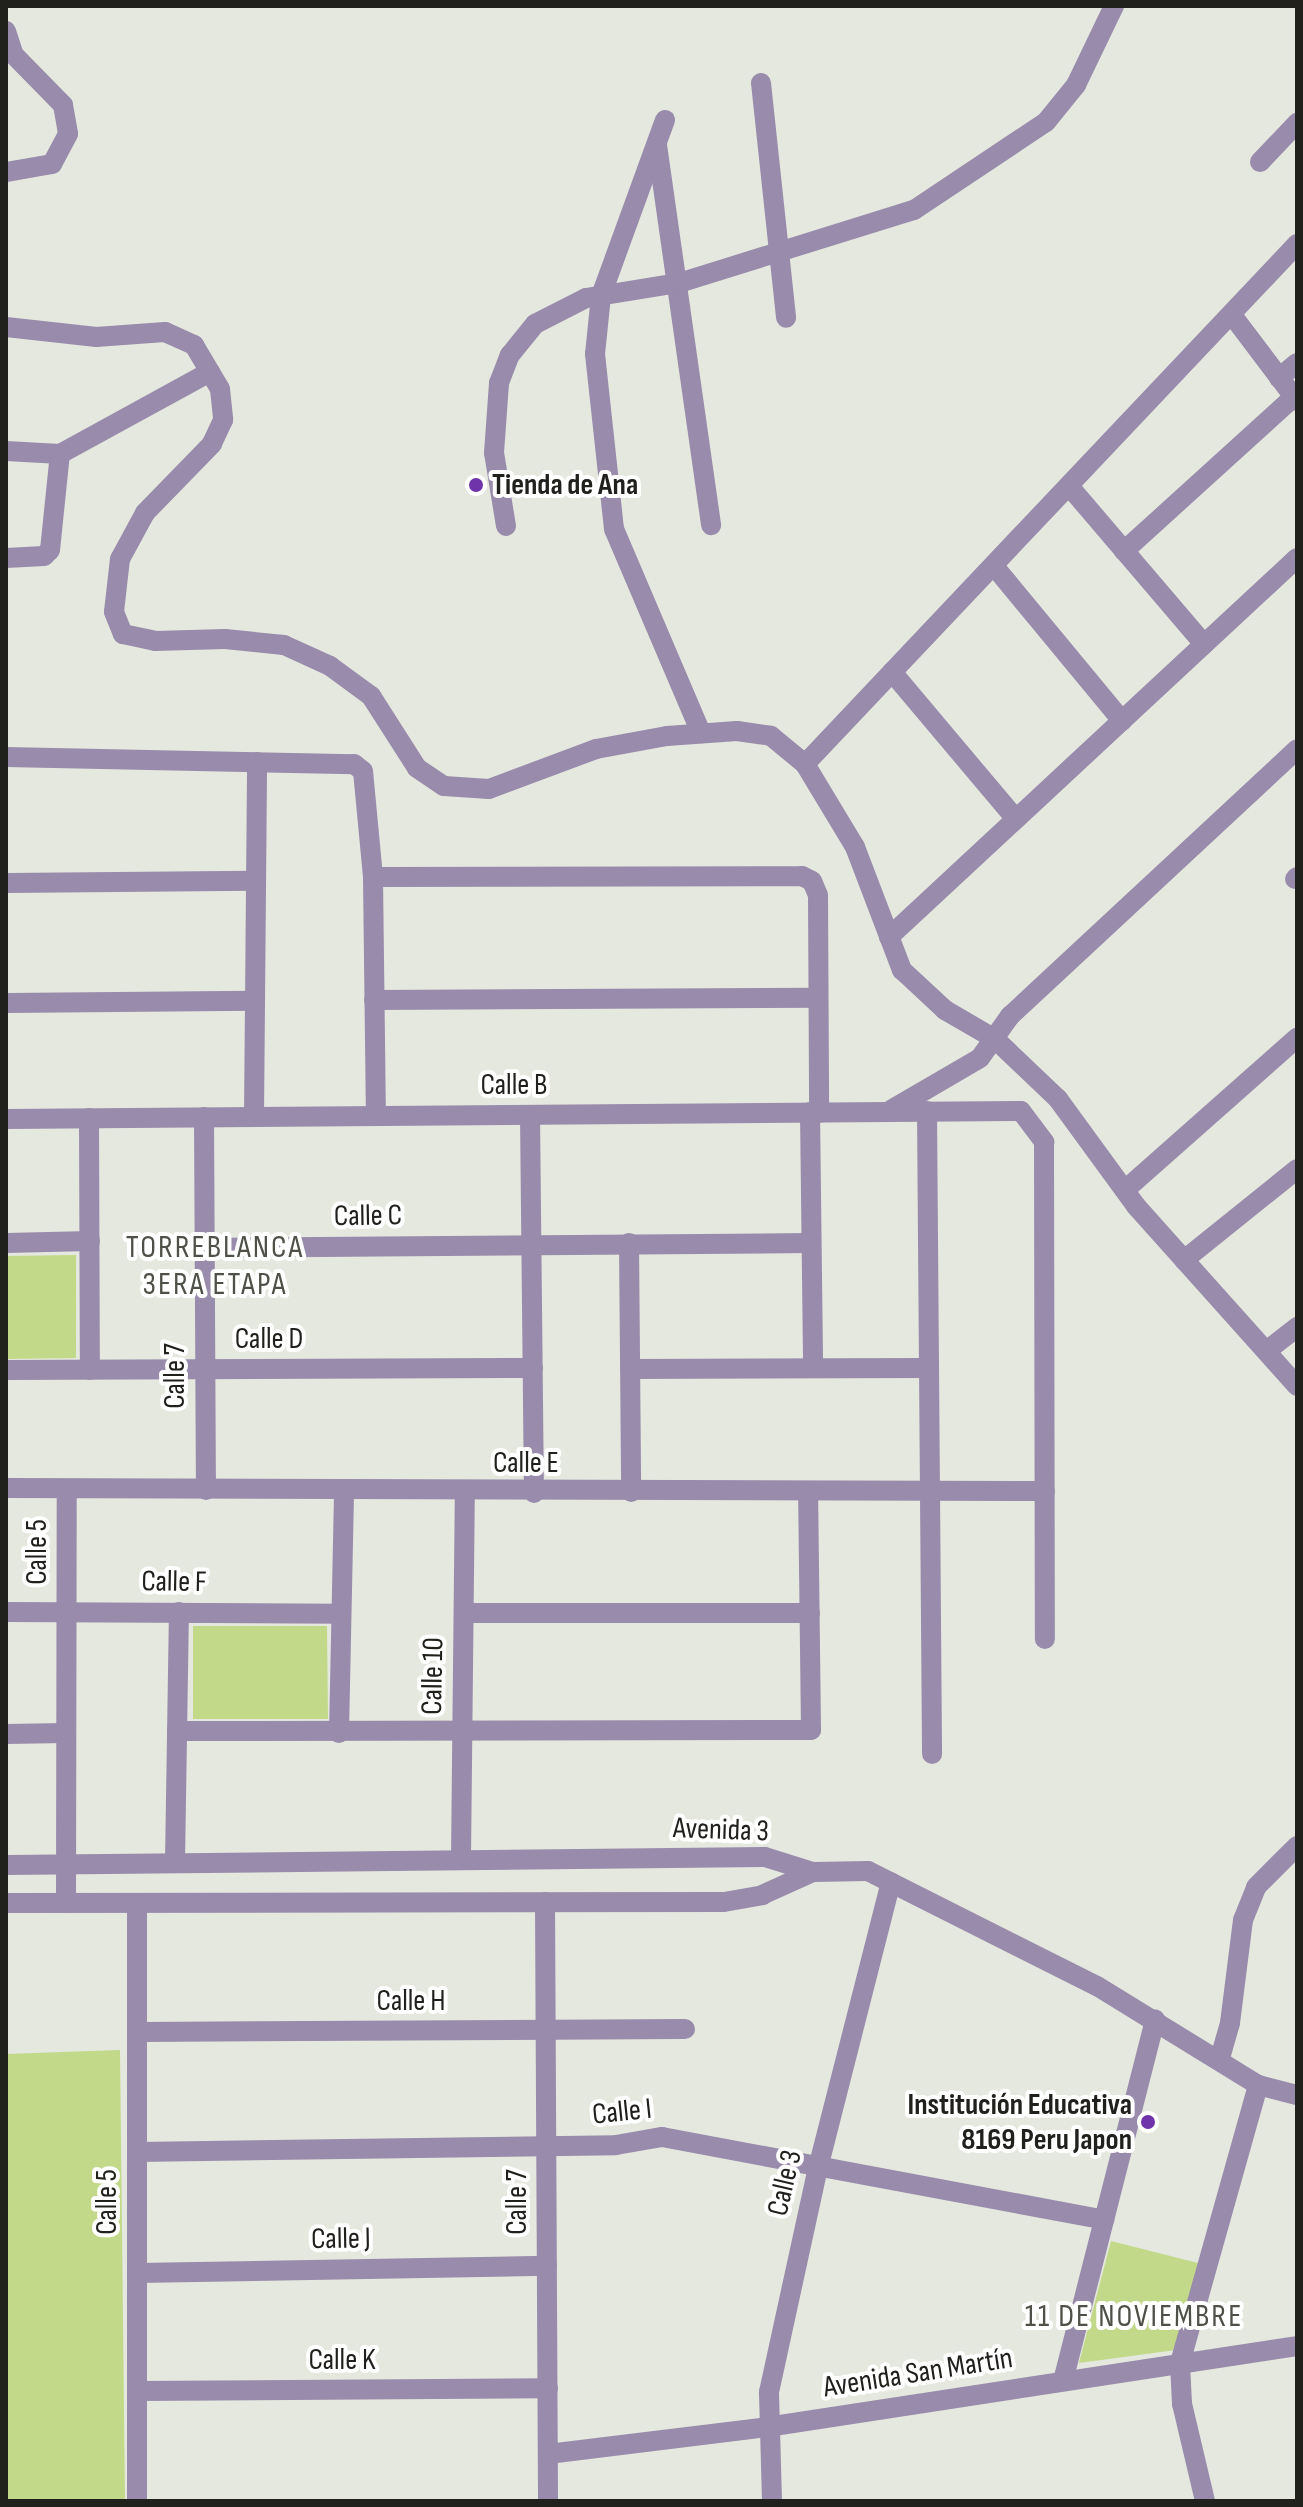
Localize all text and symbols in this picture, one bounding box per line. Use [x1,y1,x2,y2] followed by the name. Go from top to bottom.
[492,467,638,503] place label: Tienda de Ana
[467,476,485,494] marker: Tienda de Ana
[481,1067,547,1103] street label: Calle B
[334,1197,402,1235] street label: Calle C
[126,1230,304,1305] district label: TORREBLANCA 3ERA ETAPA
[235,1321,303,1357] street label: Calle D
[157,1343,193,1409] street label: Calle 7
[493,1445,559,1481] street label: Calle E
[19,1519,55,1585] street label: Calle 5
[141,1563,207,1601] street label: Calle F
[414,1637,452,1715] street label: Calle 10
[673,1810,769,1850] street label: Avenida 3
[377,1983,445,2019] street label: Calle H
[908,2087,1132,2158] place label: Institución Educativa 8169 Peru Japon
[590,2091,654,2133] street label: Calle I
[1139,2113,1157,2131] marker: Institución Educativa 8169 Peru Japon
[760,2147,810,2219] street label: Calle 3
[89,2169,125,2235] street label: Calle 5
[499,2169,535,2235] street label: Calle 7
[311,2220,371,2258] street label: Calle J
[1025,2298,1243,2336] district label: 11 DE NOVIEMBRE
[821,2340,1015,2406] street label: Avenida San Martín
[308,2342,376,2378] street label: Calle K

